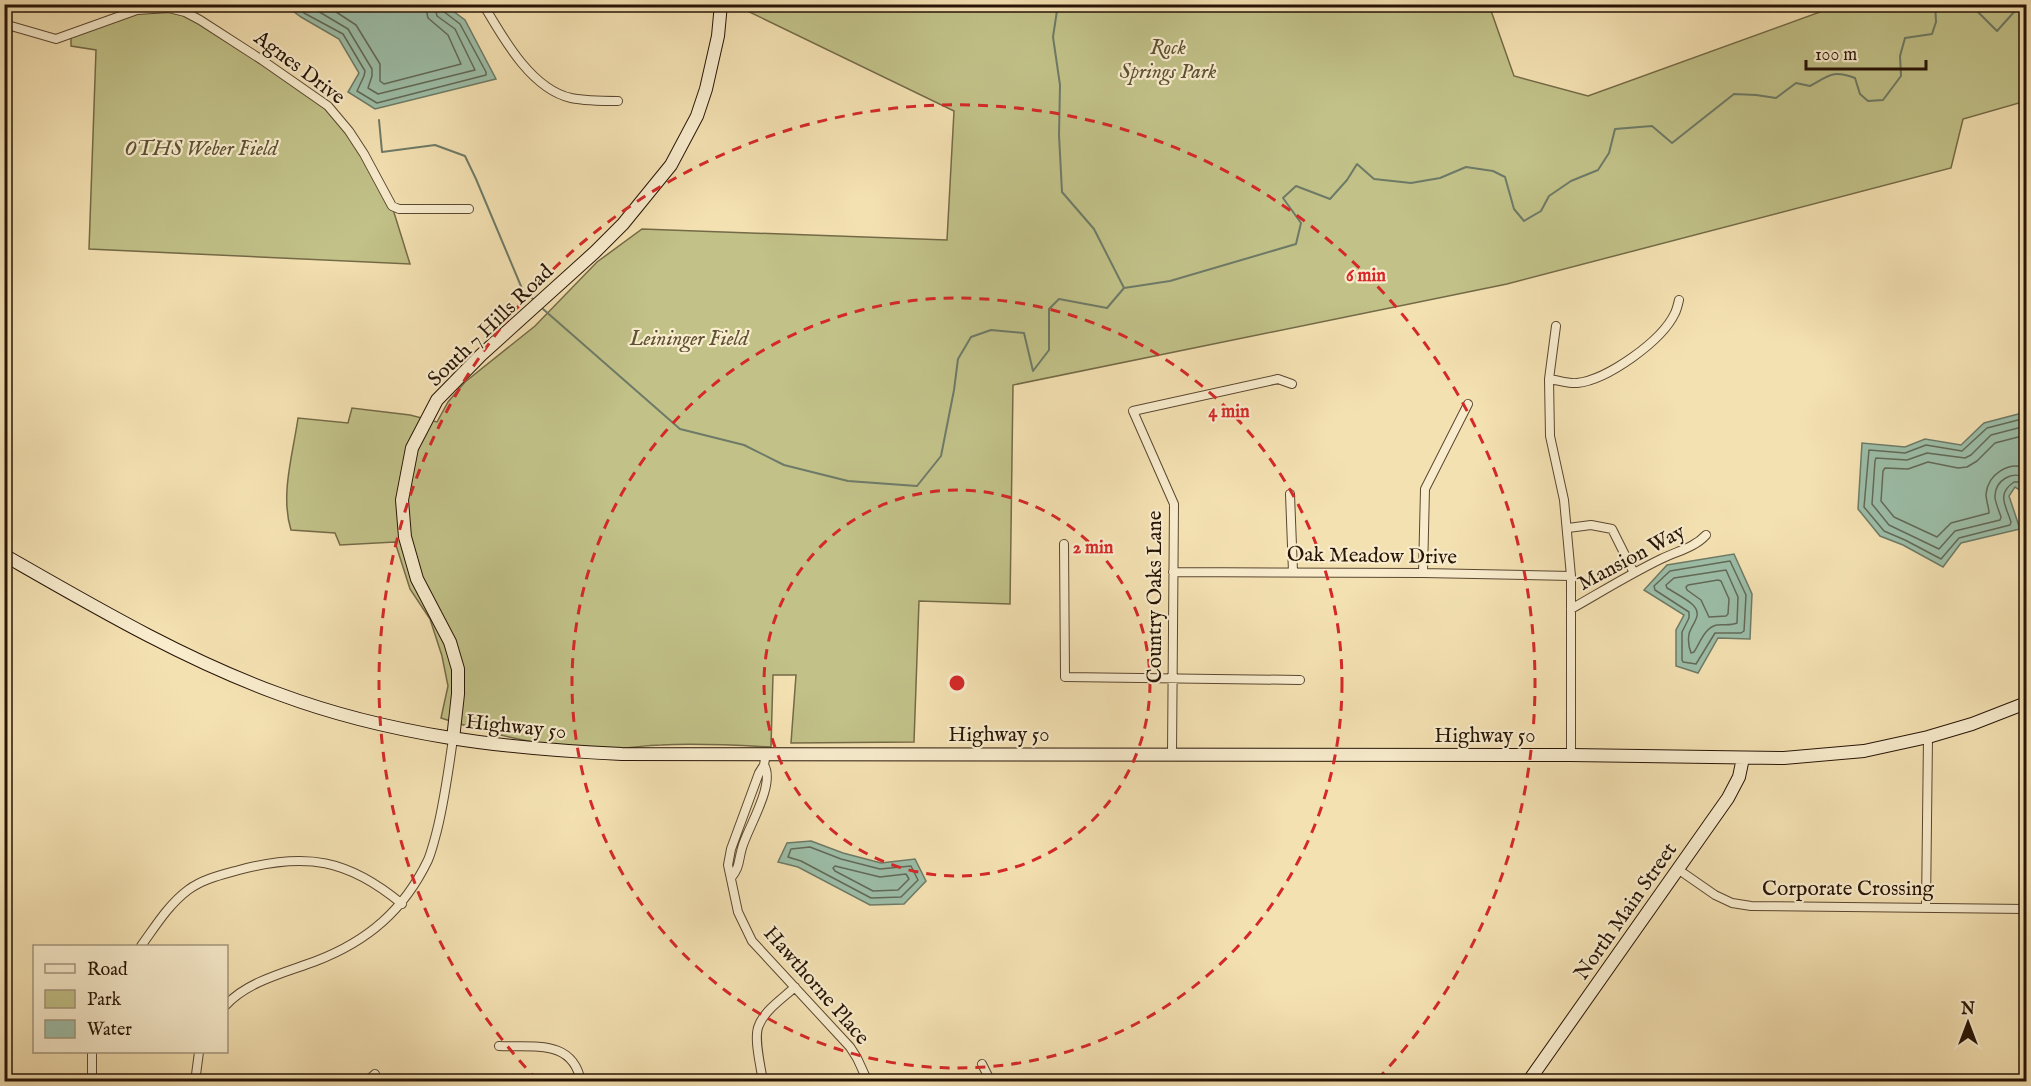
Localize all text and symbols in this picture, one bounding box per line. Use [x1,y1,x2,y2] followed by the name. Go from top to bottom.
[247,25,350,111] street label: Agnes Drive
[1806,33,1926,71] scale bar
[1120,35,1217,86] park label: Rock Springs Park
[1815,44,1857,67] text: 100 m
[124,136,280,163] park label: OTHS Weber Field
[422,259,560,393] street label: South 7 Hills Road
[1346,265,1386,288] text: 6 min
[629,326,750,353] park label: Leininger Field
[1208,401,1250,424] text: 4 min
[1142,510,1169,683] street label: Country Oaks Lane
[1573,518,1691,598] street label: Mansion Way
[1073,537,1114,560] text: 2 min
[1287,542,1458,571] street label: Oak Meadow Drive
[947,673,967,693] centre of rings
[464,709,568,746] street label: Highway 50
[948,722,1050,749] street label: Highway 50
[1434,723,1536,750] street label: Highway 50
[1569,838,1684,986] street label: North Main Street
[1762,876,1934,903] street label: Corporate Crossing
[757,921,875,1051] street label: Hawthorne Place
[33,945,228,1053] legend
[87,959,128,982] text: Road
[87,989,122,1012] text: Park
[1938,993,1998,1053] north arrow
[1960,1000,1975,1020] text: N
[87,1019,132,1042] text: Water

